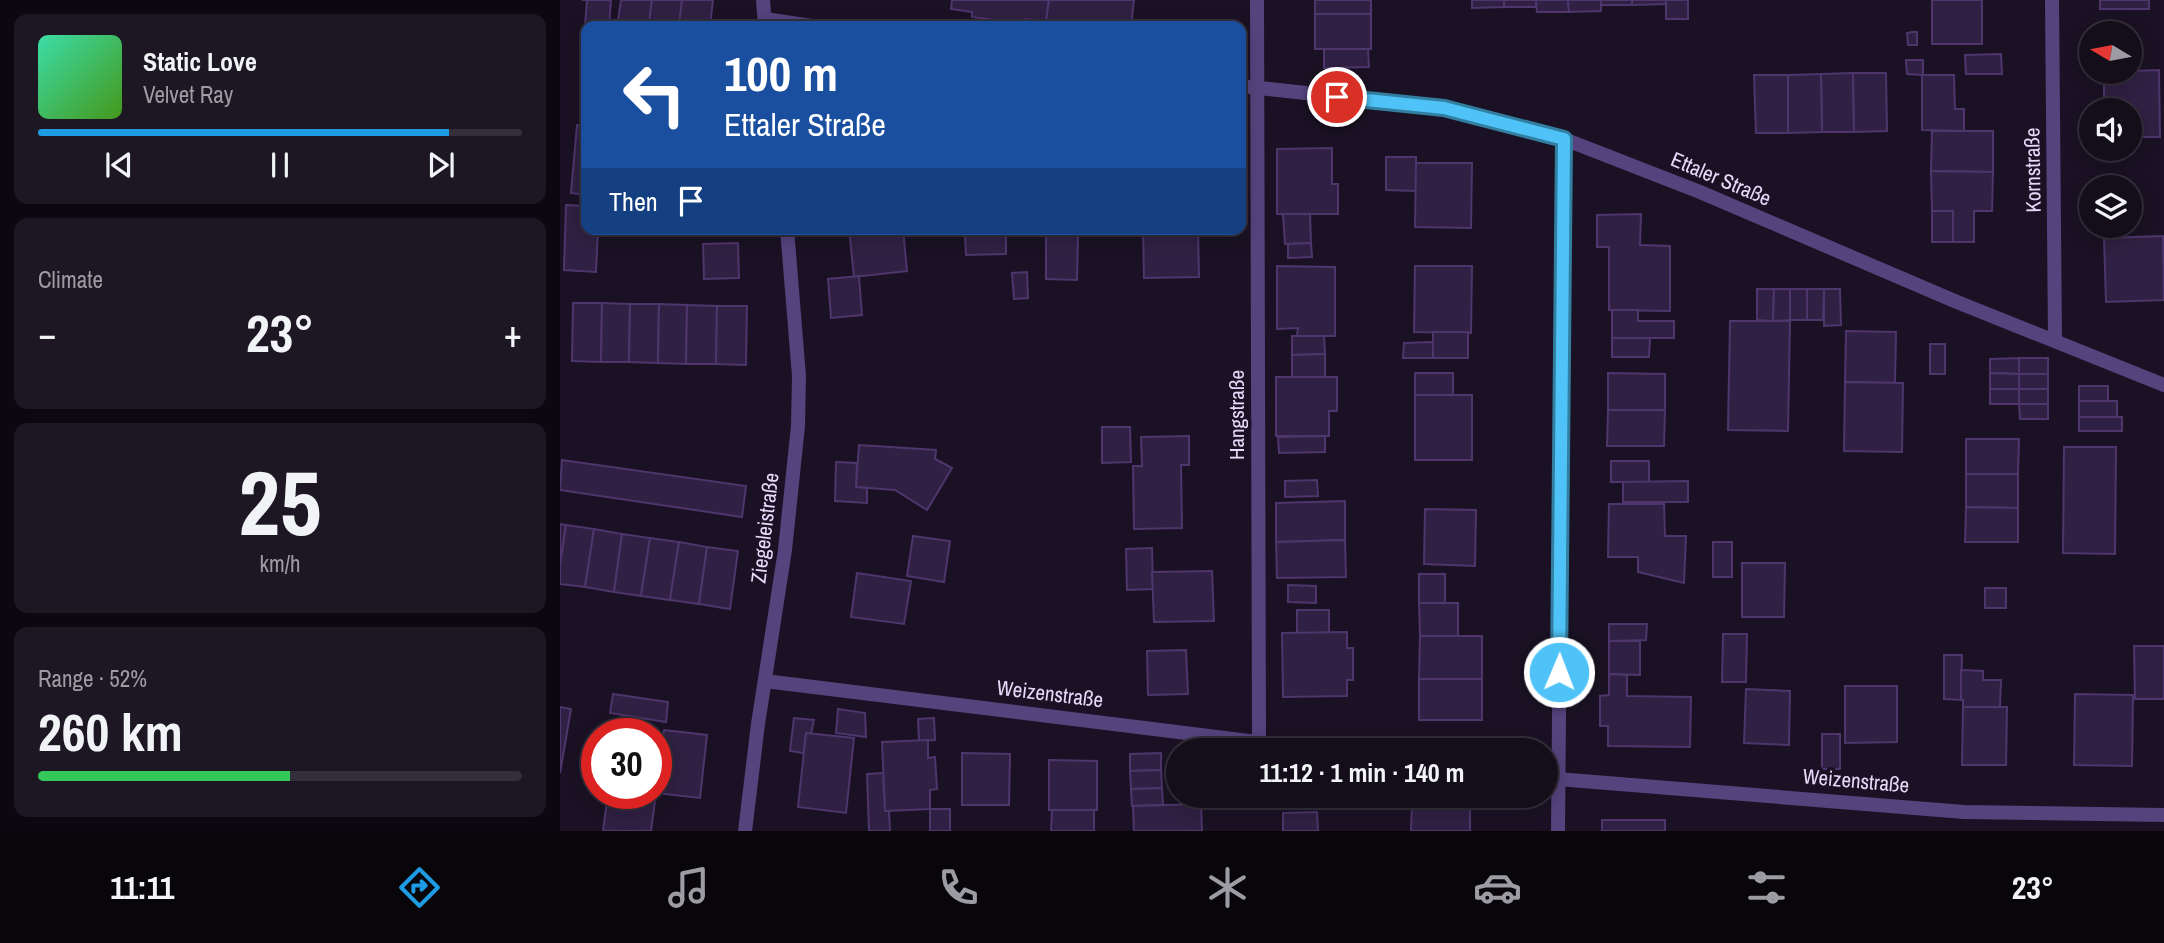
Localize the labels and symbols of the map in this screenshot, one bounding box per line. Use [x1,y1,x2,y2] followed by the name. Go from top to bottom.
[2079,21,2142,84] north arrow
[1307,67,1367,127] pin
[2017,127,2048,213] street label: Kornstraße
[1667,144,1776,213] street label: Ettaler Straße
[1222,370,1251,460] street label: Hangstraße
[743,471,786,585] street label: Ziegeleistraße
[1522,635,1596,709] position arrow
[995,673,1105,714] street label: Weizenstraße
[581,718,672,809] speed limit sign: 30
[1802,761,1911,800] street label: Weizenstraße

